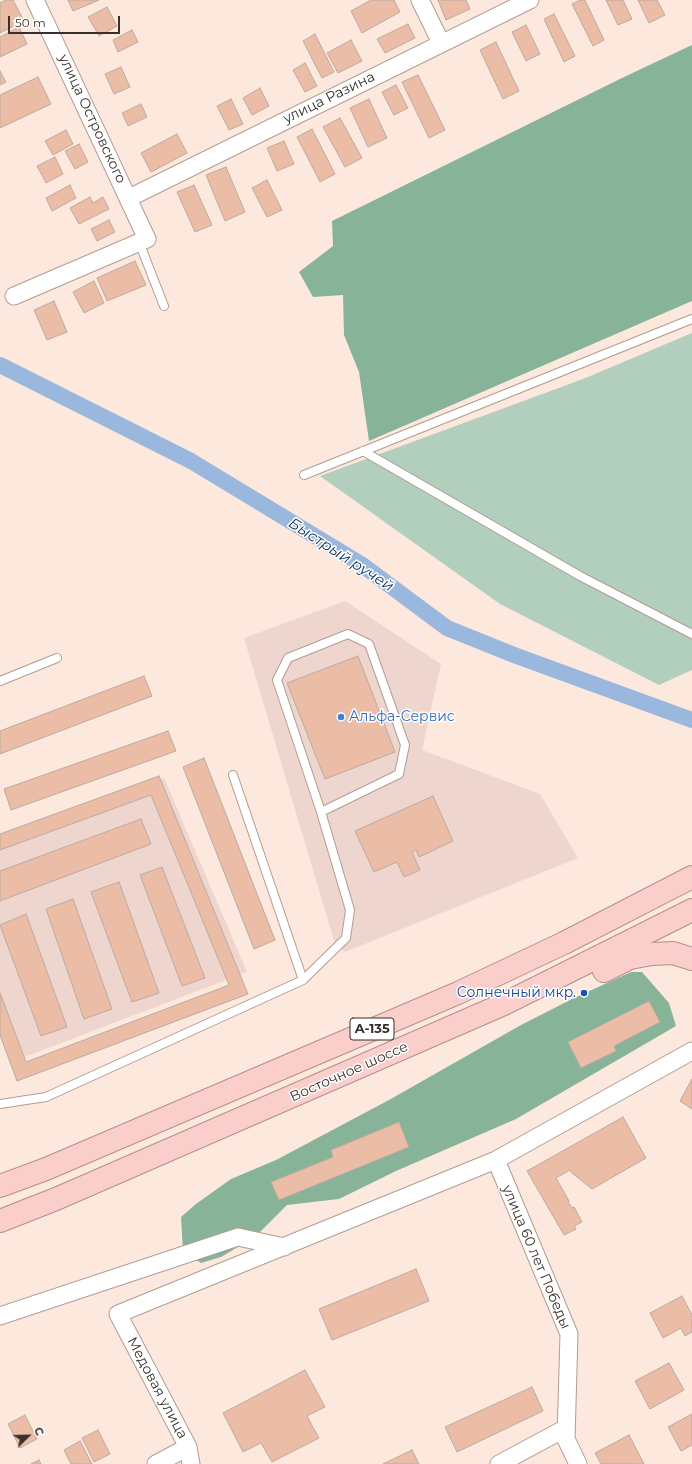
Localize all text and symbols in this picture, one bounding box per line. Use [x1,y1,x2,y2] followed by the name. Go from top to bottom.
[10,8,122,34] scale bar
[15,15,46,30] text: 50 m
[55,52,129,186] street label: улица Островского
[280,69,378,127] street label: улица Разина
[285,514,397,596] water label: Быстрый ручей
[349,709,455,725] place label: Альфа-Сервис
[336,712,346,722] marker: Альфа-Сервис
[457,985,576,1001] place label: Солнечный мкр.
[579,988,589,998] marker: Солнечный мкр.
[350,1018,394,1040] road number: А-135
[287,1038,411,1106] street label: Восточное шоссе
[498,1183,574,1331] street label: улица 60 лет Победы
[123,1334,191,1442] street label: Медовая улица
[8,1416,48,1456] north arrow
[31,1425,47,1438] text: С

